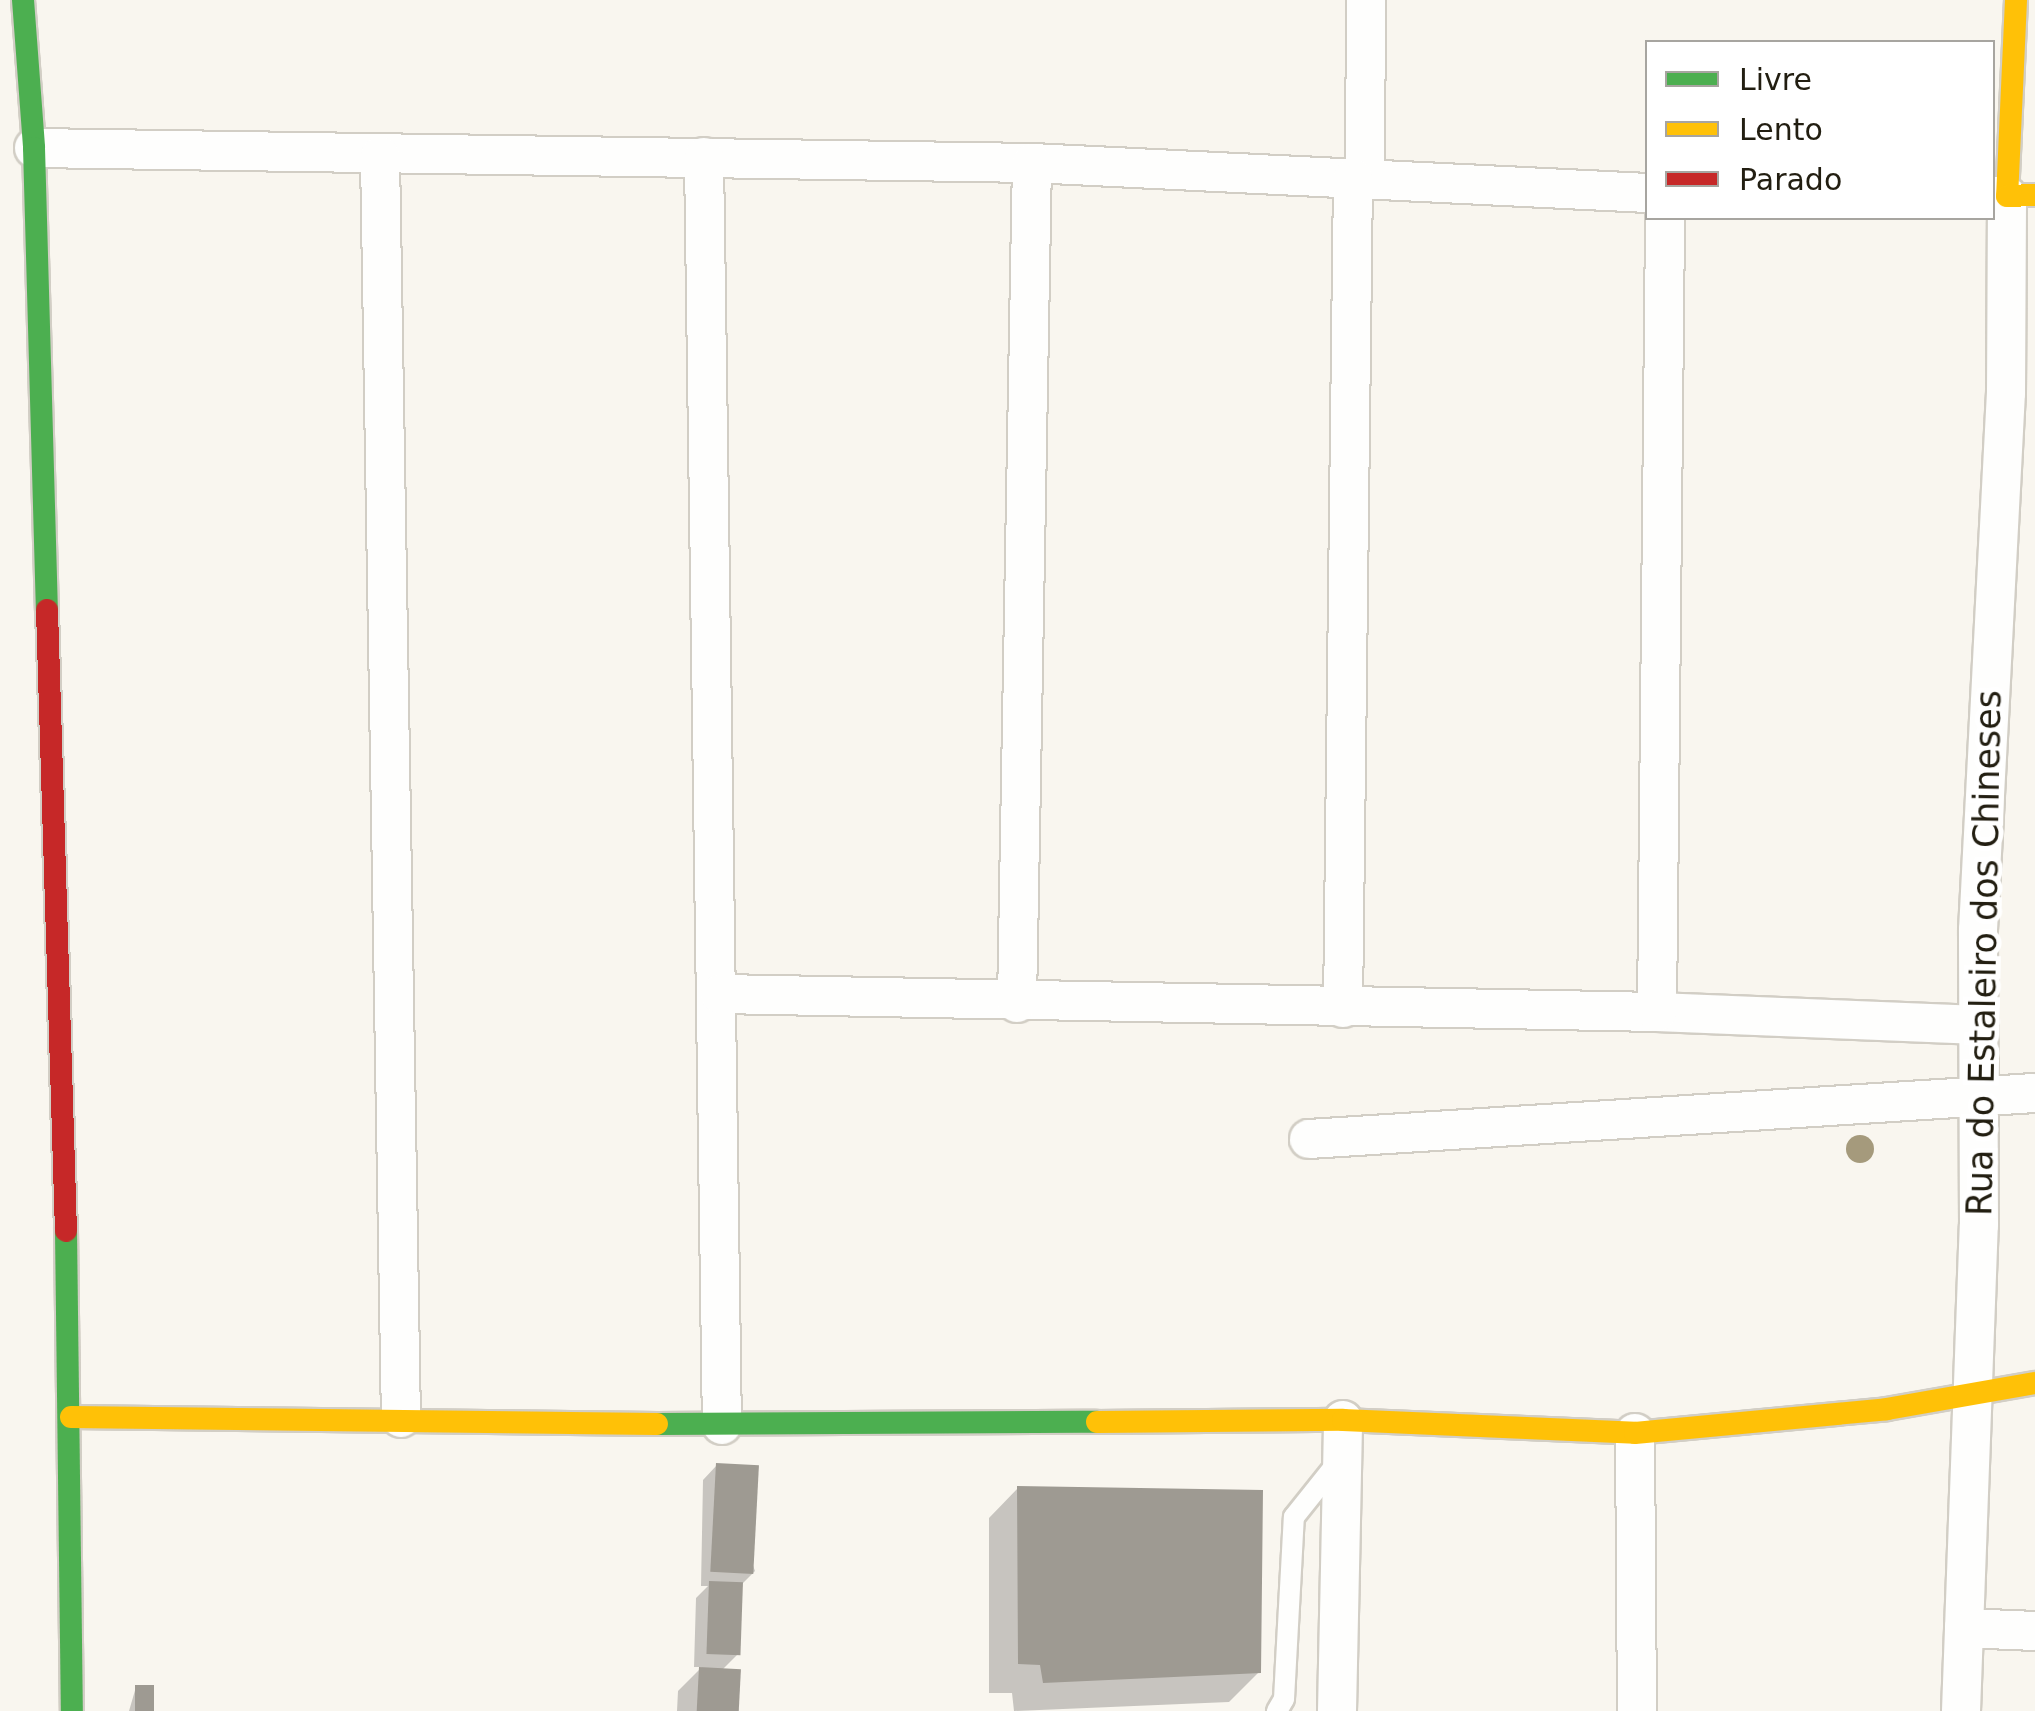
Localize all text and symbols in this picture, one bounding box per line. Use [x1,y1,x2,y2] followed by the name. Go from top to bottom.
[1645,40,1995,220] legend
[1739,62,1812,97] text: Livre
[1739,112,1823,147] text: Lento
[1739,162,1842,197] text: Parado
[1958,690,2010,1216] street label: Rua do Estaleiro dos Chineses

